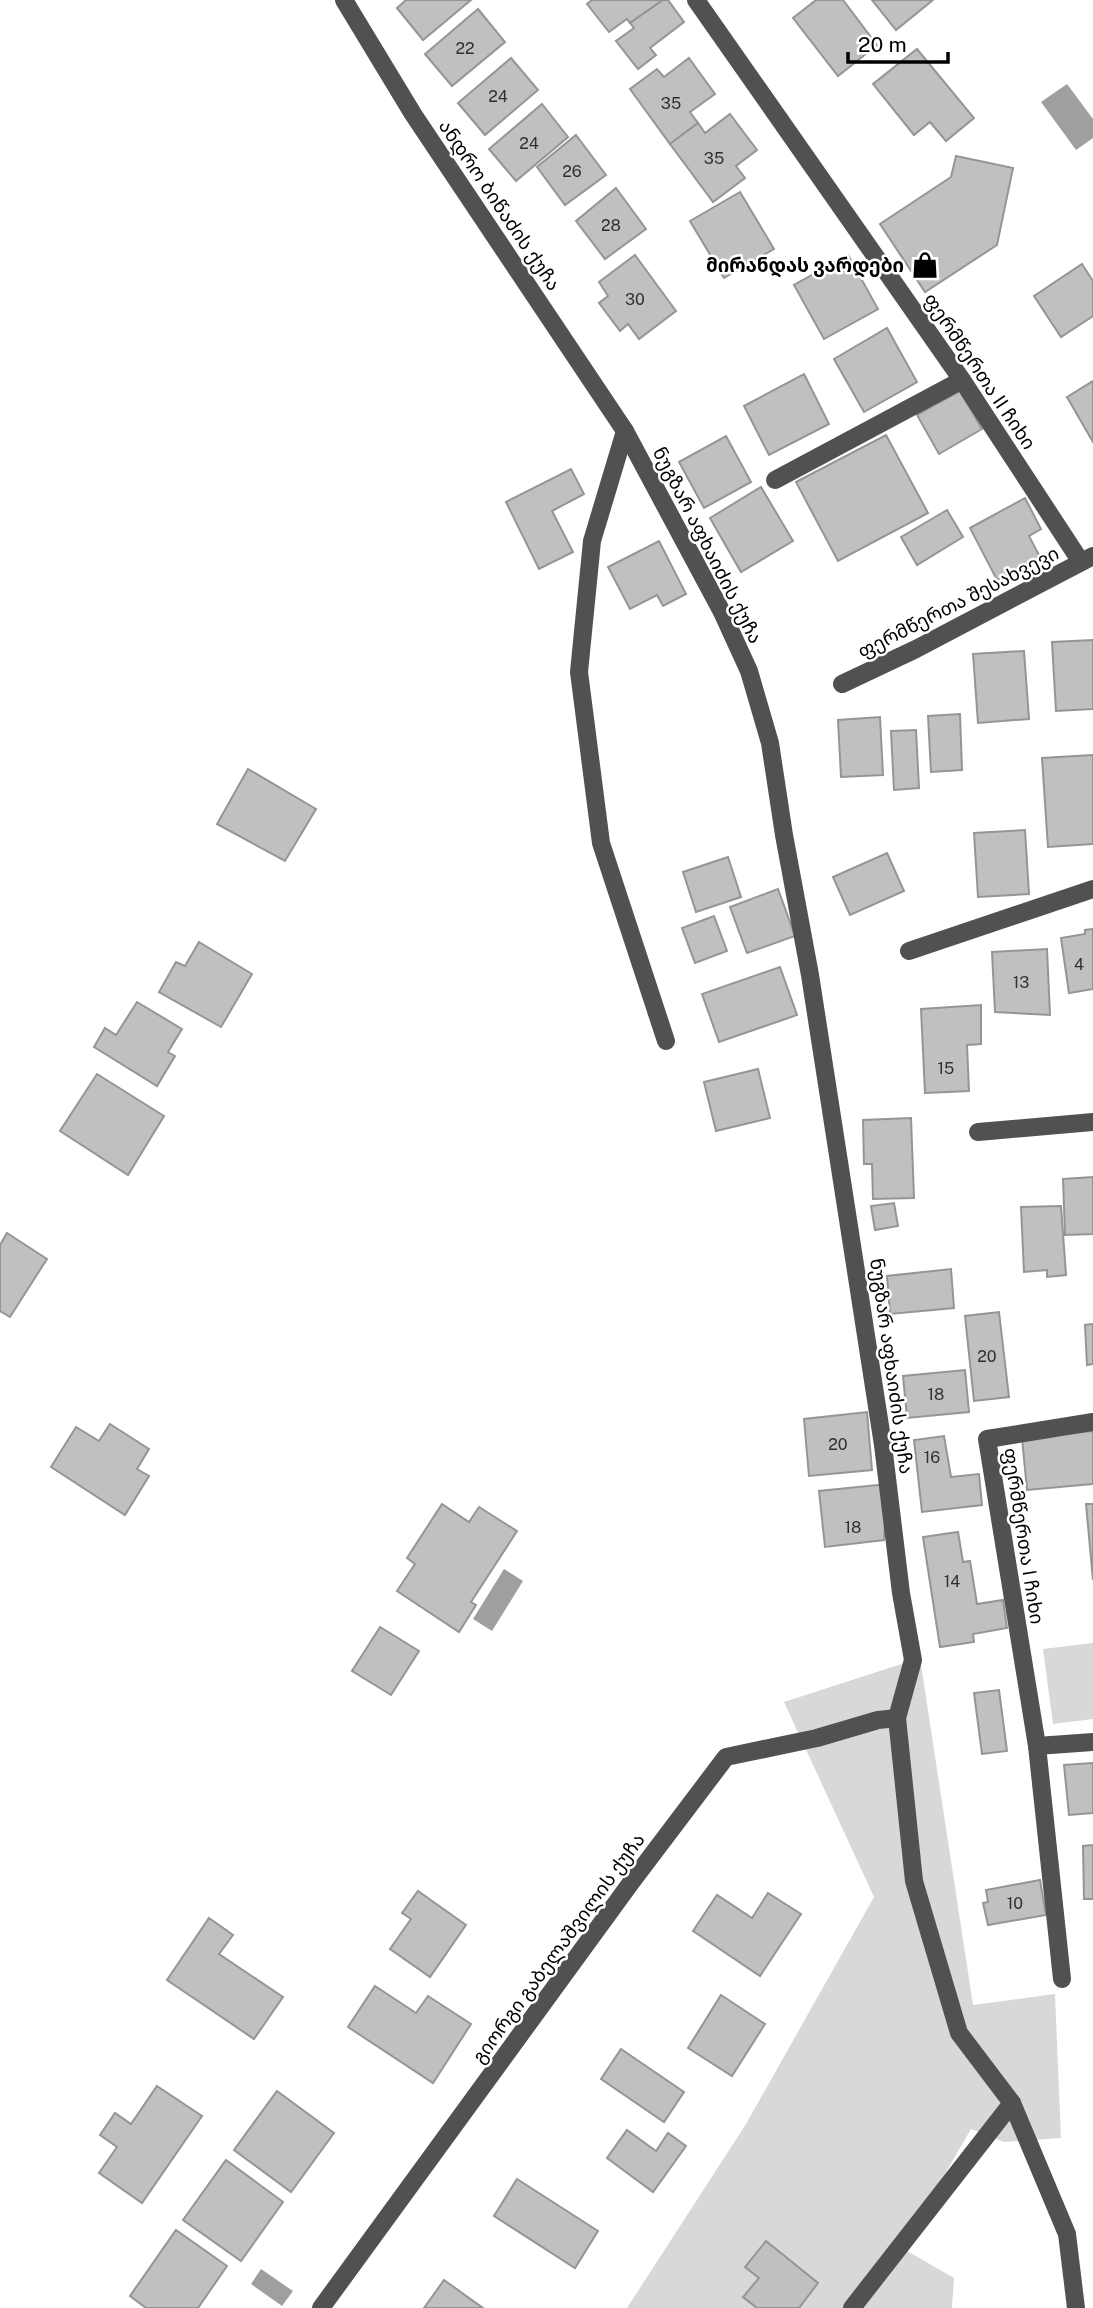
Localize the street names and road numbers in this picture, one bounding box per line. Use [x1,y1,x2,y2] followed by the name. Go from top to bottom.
[433,116,565,296] street label: ანდრო ბიწაძის ქუჩა
[919,289,1040,454] street label: ფერმწერთა II ჩიხი
[648,443,767,647] street label: ნუგზარ აფხაიძის ქუჩა
[854,542,1063,663] street label: ფერმწერთა შესახვევი
[865,1257,918,1475] street label: ნუგზარ აფხაიძის ქუჩა
[998,1446,1049,1626] street label: ფერმწერთა I ჩიხი
[467,1829,650,2068] street label: გიორგი გაბელაშვილის ქუჩა

